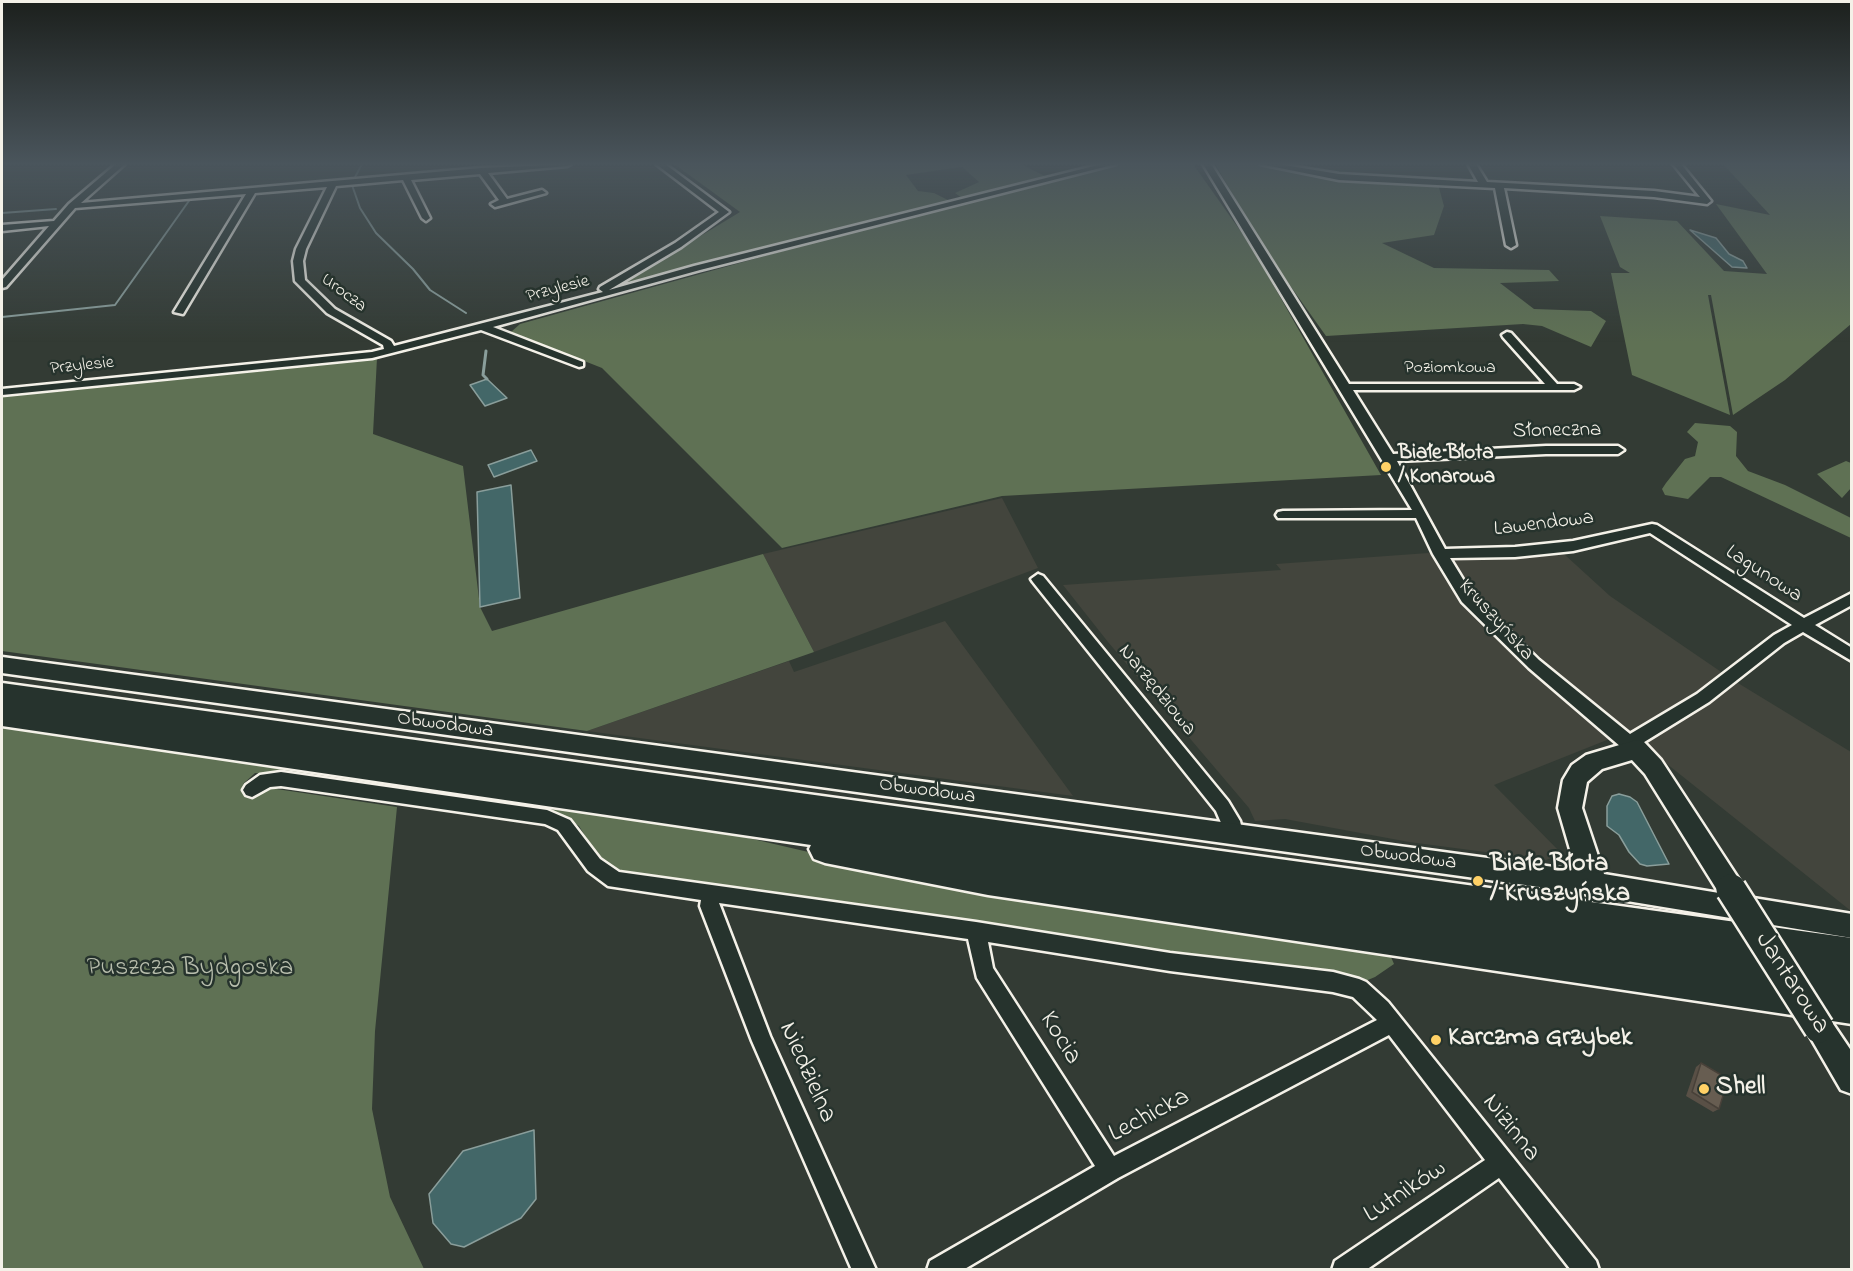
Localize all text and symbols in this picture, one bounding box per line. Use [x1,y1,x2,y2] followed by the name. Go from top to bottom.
[316,270,370,318] street label: Urocza
[524,271,592,309] street label: Przylesie
[49,353,115,381] street label: Przylesie
[1404,358,1496,380] street label: Poziomkowa
[1512,419,1602,445] street label: Słoneczna
[1398,442,1495,492] place label: Białe Błota / Konarowa
[1379,460,1393,474] marker: Białe Błota / Konarowa
[1493,506,1595,544] street label: Lawendowa
[1720,541,1806,609] street label: Lagunowa
[1452,575,1538,667] street label: Kruszyńska
[1111,640,1201,742] street label: Narzędziowa
[395,707,495,745] street label: Obwodowa
[877,773,977,811] street label: Obwodowa
[1358,839,1458,877] street label: Obwodowa
[1490,850,1630,912] place label: Białe Błota / Kruszyńska
[1471,874,1485,888] marker: Białe Błota / Kruszyńska
[1747,927,1835,1041] street label: Jantarowa
[87,954,293,986] park label: Puszcza Bydgoska
[1031,1007,1087,1071] street label: Kocia
[770,1018,842,1128] street label: Niedzielna
[1448,1024,1632,1056] place label: Karczma Grzybek
[1429,1033,1443,1047] marker: Karczma Grzybek
[1716,1073,1765,1105] place label: Shell
[1697,1082,1711,1096] marker: Shell
[1104,1083,1196,1151] street label: Lechicka
[1474,1089,1546,1169] street label: Nizinna
[1359,1154,1453,1232] street label: Lutników

